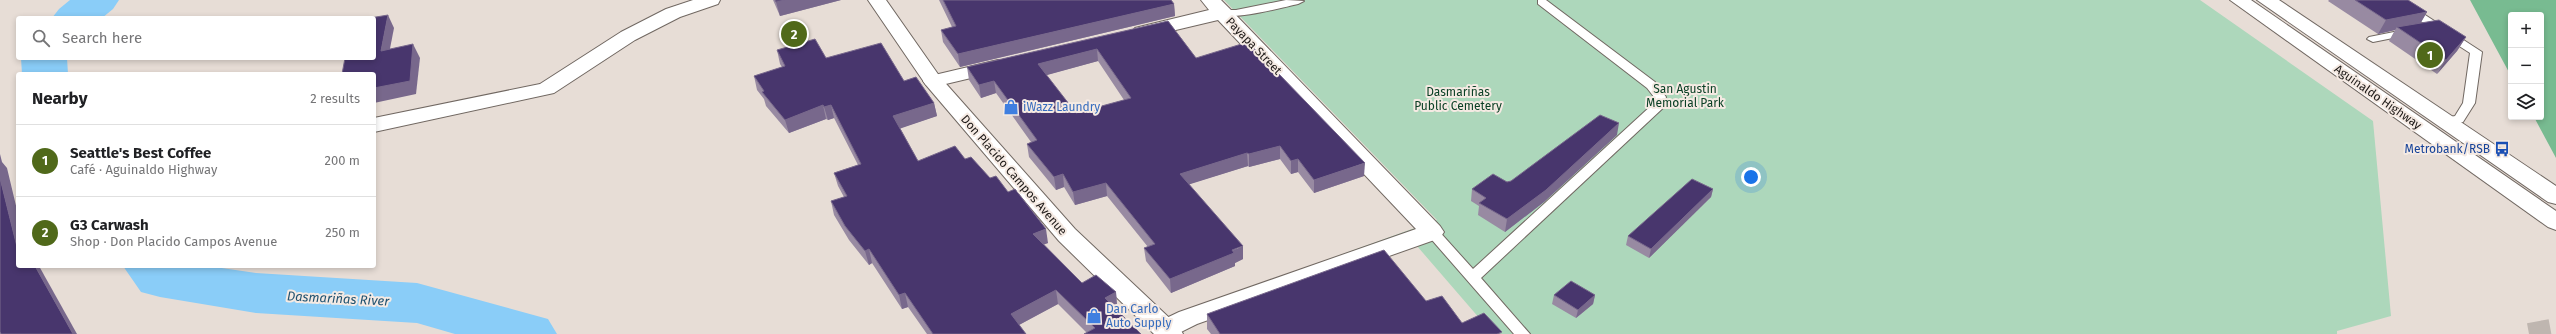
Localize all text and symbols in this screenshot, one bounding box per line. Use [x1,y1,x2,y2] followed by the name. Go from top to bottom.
[2508,12,2544,120] map controls
[2508,12,2544,48] button: +
[1223,14,1285,78] street label: Payapa Street
[16,16,376,60] search box
[781,19,807,49] pin: 2
[30,27,52,49] icon: search
[62,29,142,47] text: Search here
[2417,40,2443,70] pin: 1
[2508,48,2544,84] button: −
[2332,62,2424,132] street label: Aguinaldo Highway
[1646,82,1725,110] park label: San Agustin Memorial Park
[2508,84,2544,120] button: layers
[1414,85,1502,113] park label: Dasmariñas Public Cemetery
[32,88,87,109] text: Nearby
[310,91,360,106] text: 2 results
[1002,98,1020,116] shop icon: iWazz Laundry
[1023,100,1100,114] place label: iWazz Laundry
[958,112,1070,238] street label: Don Placido Campos Avenue
[2493,140,2511,158] bus stop icon: Metrobank/RSB
[2405,142,2490,156] place label: Metrobank/RSB
[70,144,211,162] text: Seattle's Best Coffee
[42,153,48,168] text: 1
[324,153,360,168] text: 200 m
[70,162,217,177] text: Café · Aguinaldo Highway
[1741,167,1761,187] your location
[70,216,149,234] text: G3 Carwash
[42,225,48,240] text: 2
[325,225,360,240] text: 250 m
[70,234,277,249] text: Shop · Don Placido Campos Avenue
[286,288,391,309] water label: Dasmariñas River
[1106,302,1171,330] place label: Dan Carlo Auto Supply
[1085,307,1103,325] shop icon: Dan Carlo Auto Supply

